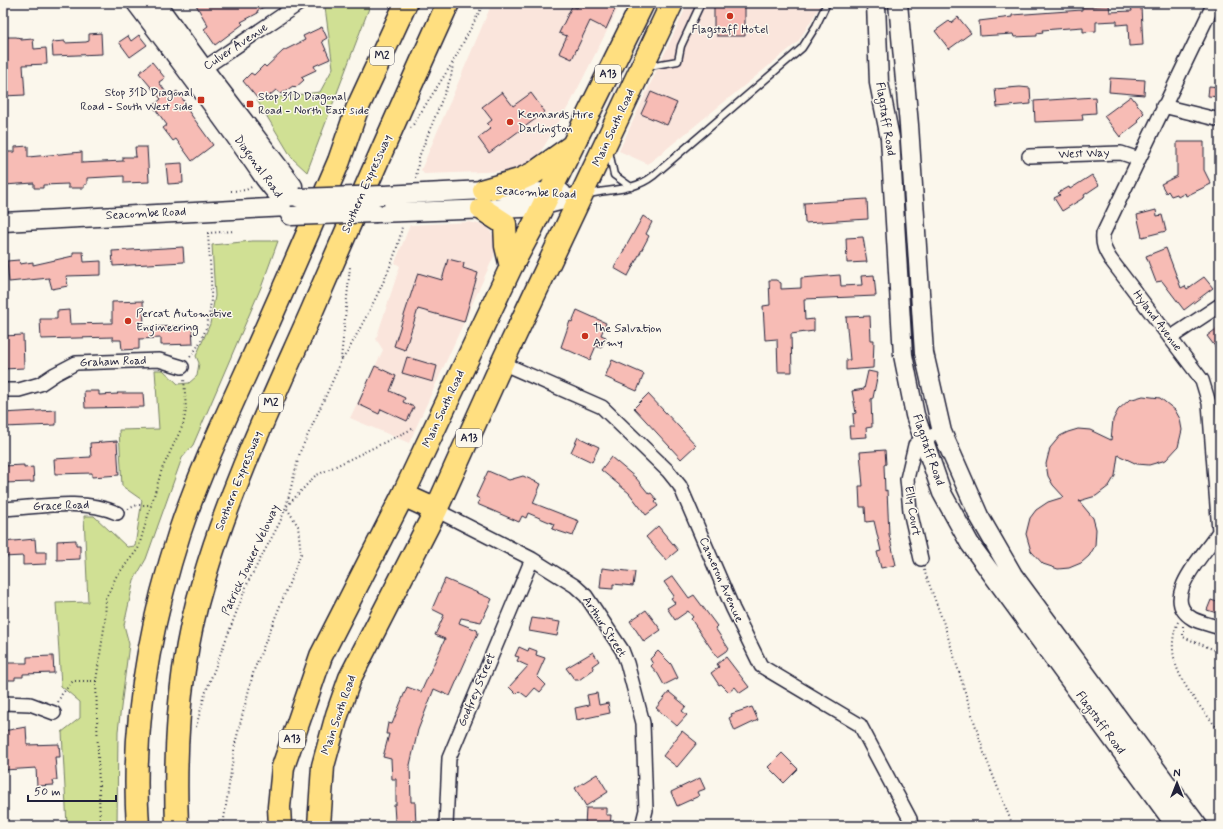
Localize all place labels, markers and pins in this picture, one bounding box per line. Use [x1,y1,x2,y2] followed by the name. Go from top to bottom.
[725,11,735,21] marker: Flagstaff Hotel
[691,22,769,38] place label: Flagstaff Hotel
[80,85,193,115] place label: Stop 31D Diagonal Road - South West side
[258,89,369,119] place label: Stop 31D Diagonal Road - North East side
[196,95,206,105] marker: Stop 31D Diagonal Road - South West side
[245,99,255,109] marker: Stop 31D Diagonal Road - North East side
[518,107,593,138] place label: Kennards Hire Darlington
[505,117,515,127] marker: Kennards Hire Darlington
[136,306,232,337] place label: Percat Automotive Engineering
[123,316,133,326] marker: Percat Automotive Engineering
[593,321,661,351] place label: The Salvation Army
[580,331,590,341] marker: The Salvation Army

